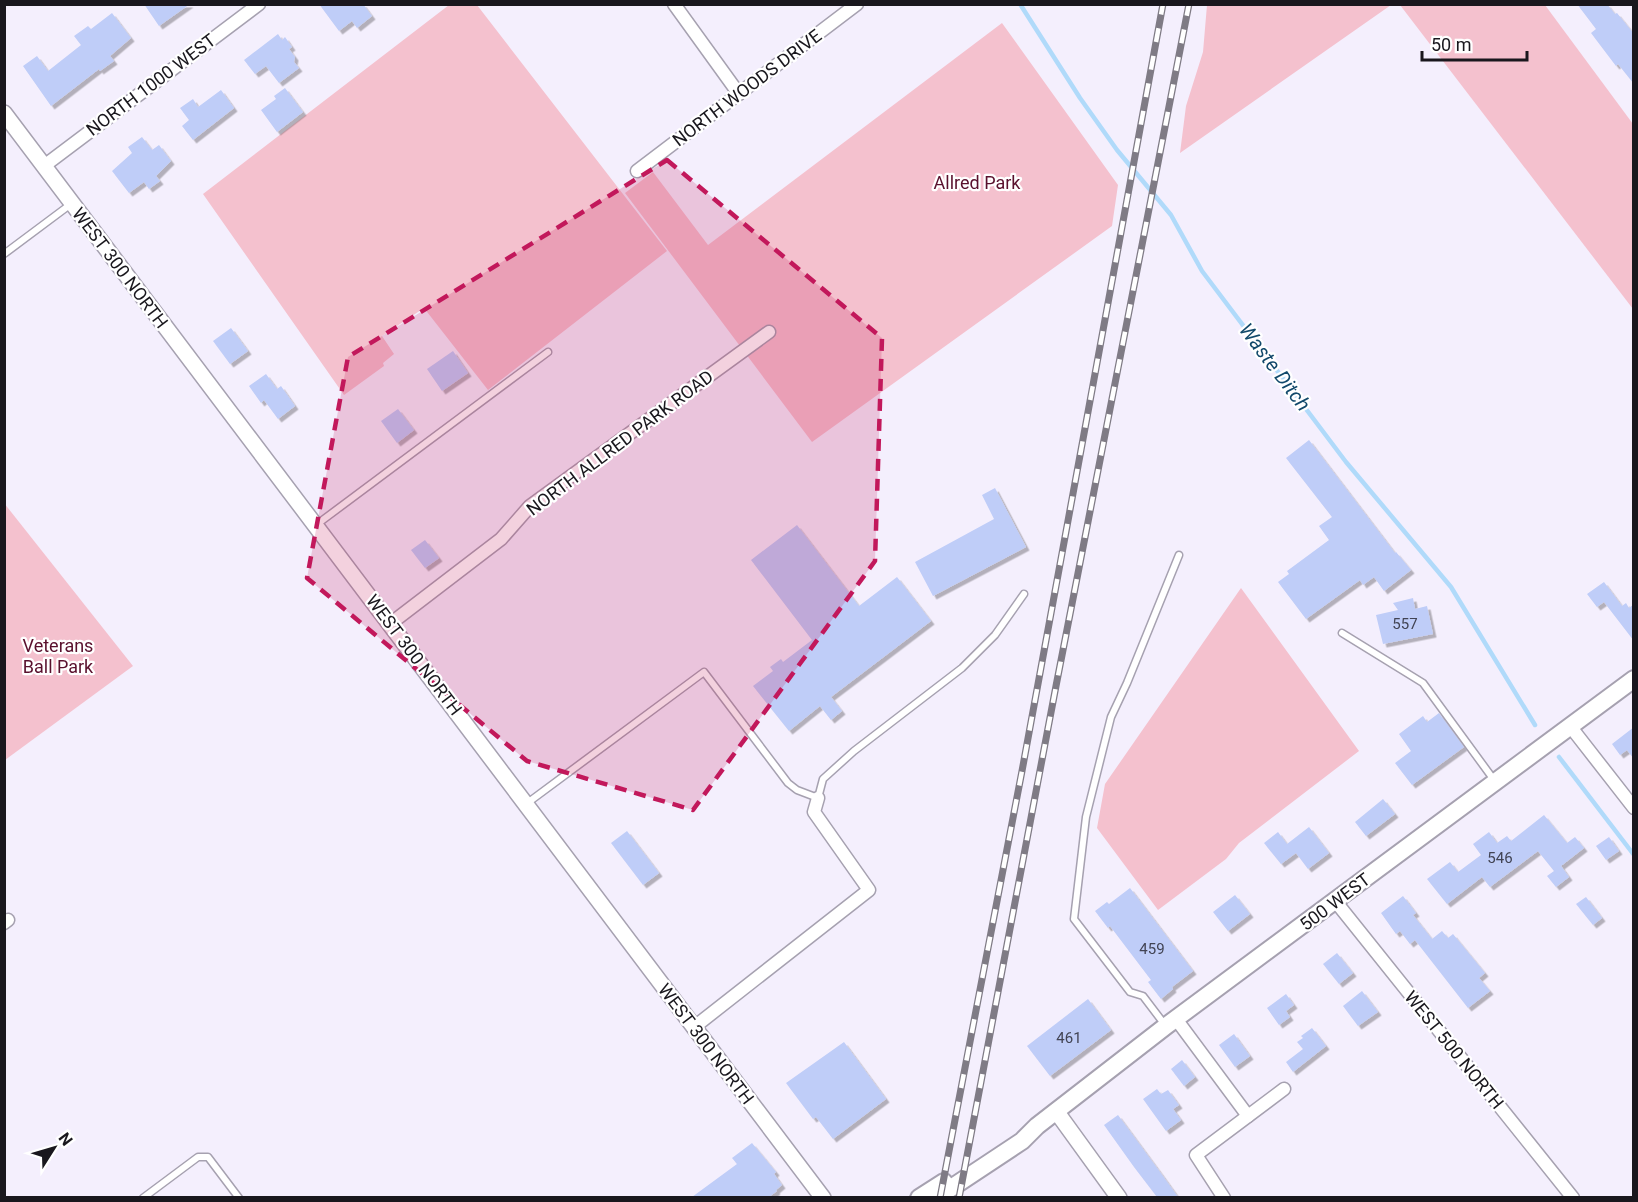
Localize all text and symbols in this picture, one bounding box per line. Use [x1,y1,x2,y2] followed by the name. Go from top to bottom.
[1422,24,1527,62] scale bar
[668,25,825,150] street label: NORTH WOODS DRIVE
[82,29,220,140] street label: NORTH 1000 WEST
[1431,34,1471,55] text: 50 m
[934,172,1021,193] park label: Allred Park
[68,203,173,332] street label: WEST 300 NORTH
[1234,318,1316,416] water label: Waste Ditch
[522,366,717,520] street label: NORTH ALLRED PARK ROAD
[362,590,467,719] street label: WEST 300 NORTH
[1392,615,1418,633] house number: 557
[23,635,94,677] park label: Veterans Ball Park
[1487,849,1513,867] house number: 546
[1295,868,1374,935] street label: 500 WEST
[1139,940,1165,958] house number: 459
[654,979,759,1108] street label: WEST 300 NORTH
[1400,986,1508,1113] street label: WEST 500 NORTH
[1056,1029,1082,1047] house number: 461
[24,1118,84,1178] north arrow
[55,1129,77,1150] text: N

